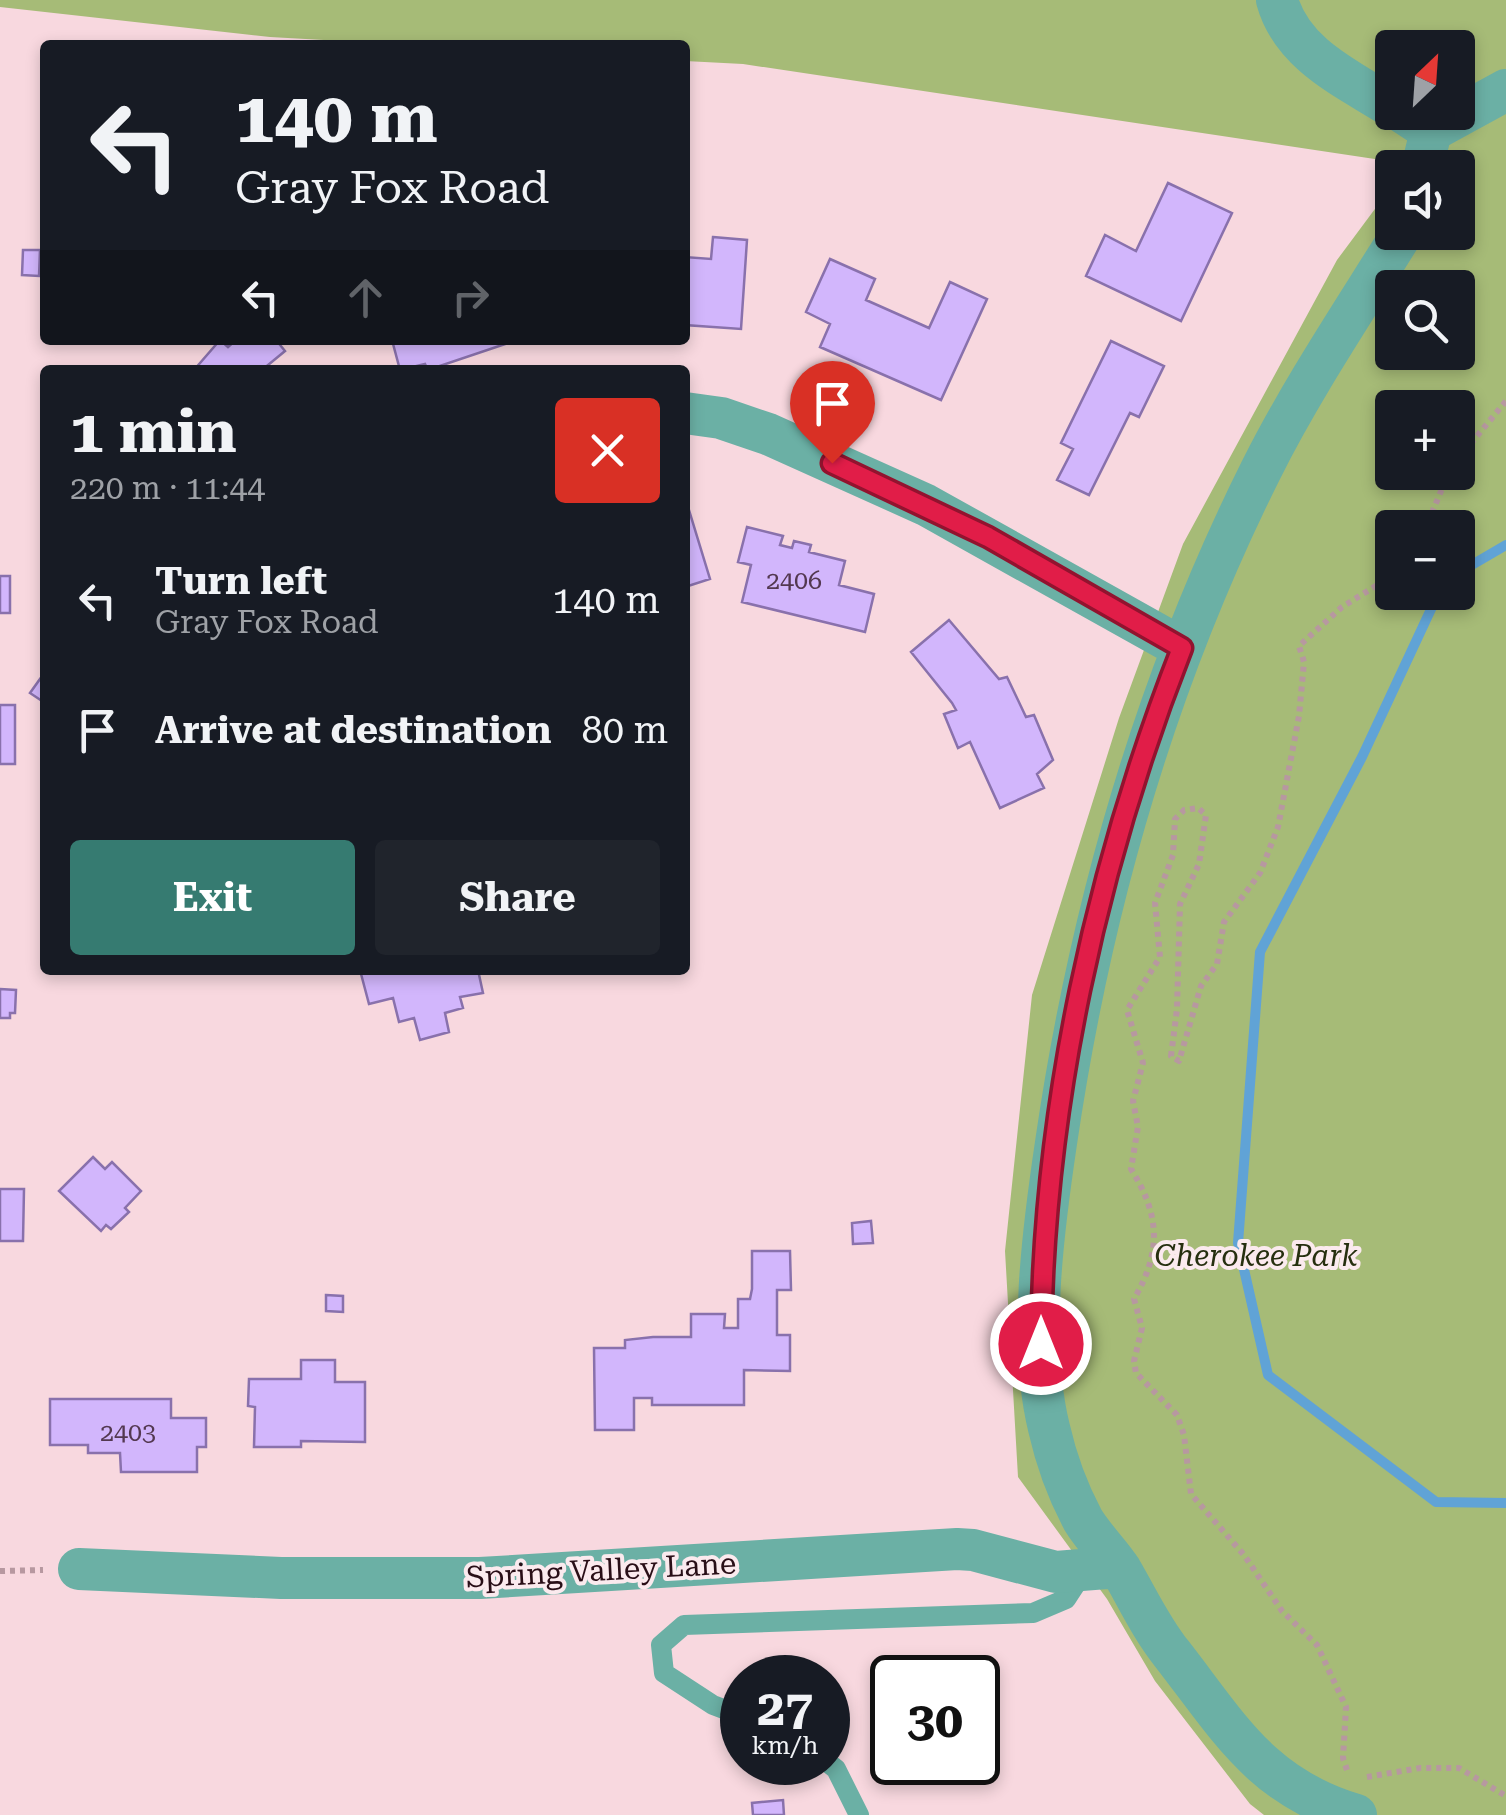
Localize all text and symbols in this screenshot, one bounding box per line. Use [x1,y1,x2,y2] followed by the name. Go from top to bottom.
[1375,30,1475,130] north arrow
[1375,30,1475,610] map controls
[235,77,438,159] text: 140 m
[70,80,200,210] icon: left
[1375,150,1475,250] button: sound
[235,161,549,214] text: Gray Fox Road
[233,270,288,325] icon: left
[338,270,393,325] icon: ahead
[443,270,498,325] icon: right
[1375,270,1475,370] button: search
[790,361,875,464] pin
[805,376,860,431] icon: arrive
[1375,390,1475,490] button: +
[70,396,237,467] text: 1 min
[555,398,660,503] button: close
[70,469,265,507] text: 220 m · 11:44
[1375,510,1475,610] button: −
[155,559,327,603] text: Turn left
[766,566,822,595] house number: 2406
[70,573,125,628] icon: left
[552,578,660,622] text: 140 m
[155,603,379,641] text: Gray Fox Road
[70,703,125,758] icon: arrive
[155,708,551,752] text: Arrive at destination
[581,708,668,752] text: 80 m
[70,840,355,955] button: Exit
[375,840,660,955] button: Share
[1154,1238,1358,1273] park label: Cherokee Park
[989,1292,1093,1396] position arrow
[100,1418,156,1447] house number: 2403
[465,1545,737,1595] street label: Spring Valley Lane
[870,1655,1000,1785] speed limit sign: 30
[757,1679,813,1737] text: 27
[752,1731,818,1760] text: km/h

